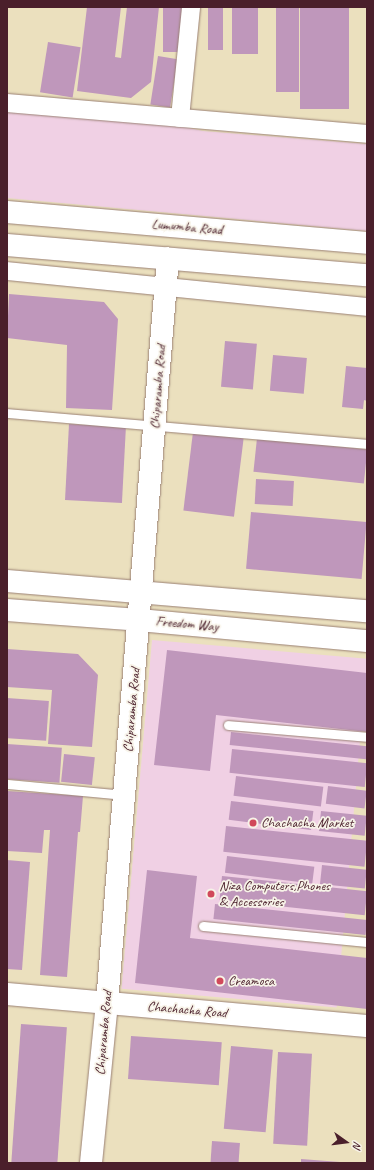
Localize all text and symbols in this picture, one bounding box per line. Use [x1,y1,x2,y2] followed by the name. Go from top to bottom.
[151,216,223,238] street label: Lumumba Road
[147,344,169,430] street label: Chiparamba Road
[155,613,219,635] street label: Freedom Way
[120,667,144,753] street label: Chiparamba Road
[261,815,353,831] place label: Chachacha Market
[248,818,258,828] marker: Chachacha Market
[219,878,329,910] place label: Niza Computers,Phones & Accessories
[206,889,216,899] marker: Niza Computers,Phones & Accessories
[228,973,274,989] place label: Creamosa
[215,976,225,986] marker: Creamosa
[92,990,116,1076] street label: Chiparamba Road
[146,998,228,1022] street label: Chachacha Road
[326,1122,366,1162] north arrow
[350,1140,365,1150] text: N

